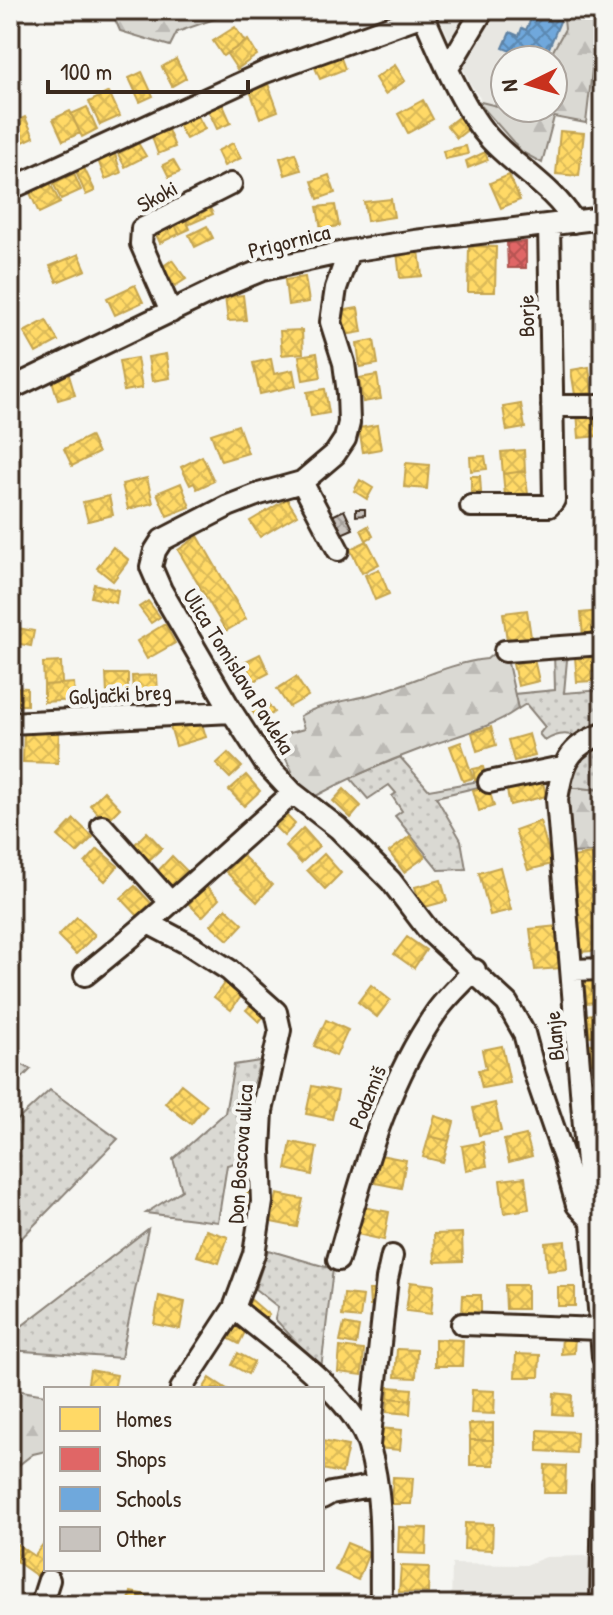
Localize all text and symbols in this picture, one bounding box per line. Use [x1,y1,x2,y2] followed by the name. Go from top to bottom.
[48,44,248,94] scale bar
[489,44,569,124] north arrow
[60,55,112,87] text: 100 m
[494,78,525,93] text: N
[131,173,183,219] street label: Skoki
[245,216,333,266] street label: Prigornica
[511,294,541,337] street label: Borje
[176,583,302,760] street label: Ulica Tomislava Pavleka
[68,676,172,712] street label: Goljački breg
[537,1010,571,1062] street label: Blanje
[341,1061,393,1133] street label: Podzmiš
[220,1083,260,1225] street label: Don Boscova ulica
[44,1387,324,1571] legend
[116,1402,172,1434] text: Homes
[116,1442,166,1474] text: Shops
[116,1482,181,1514] text: Schools
[116,1522,166,1554] text: Other

